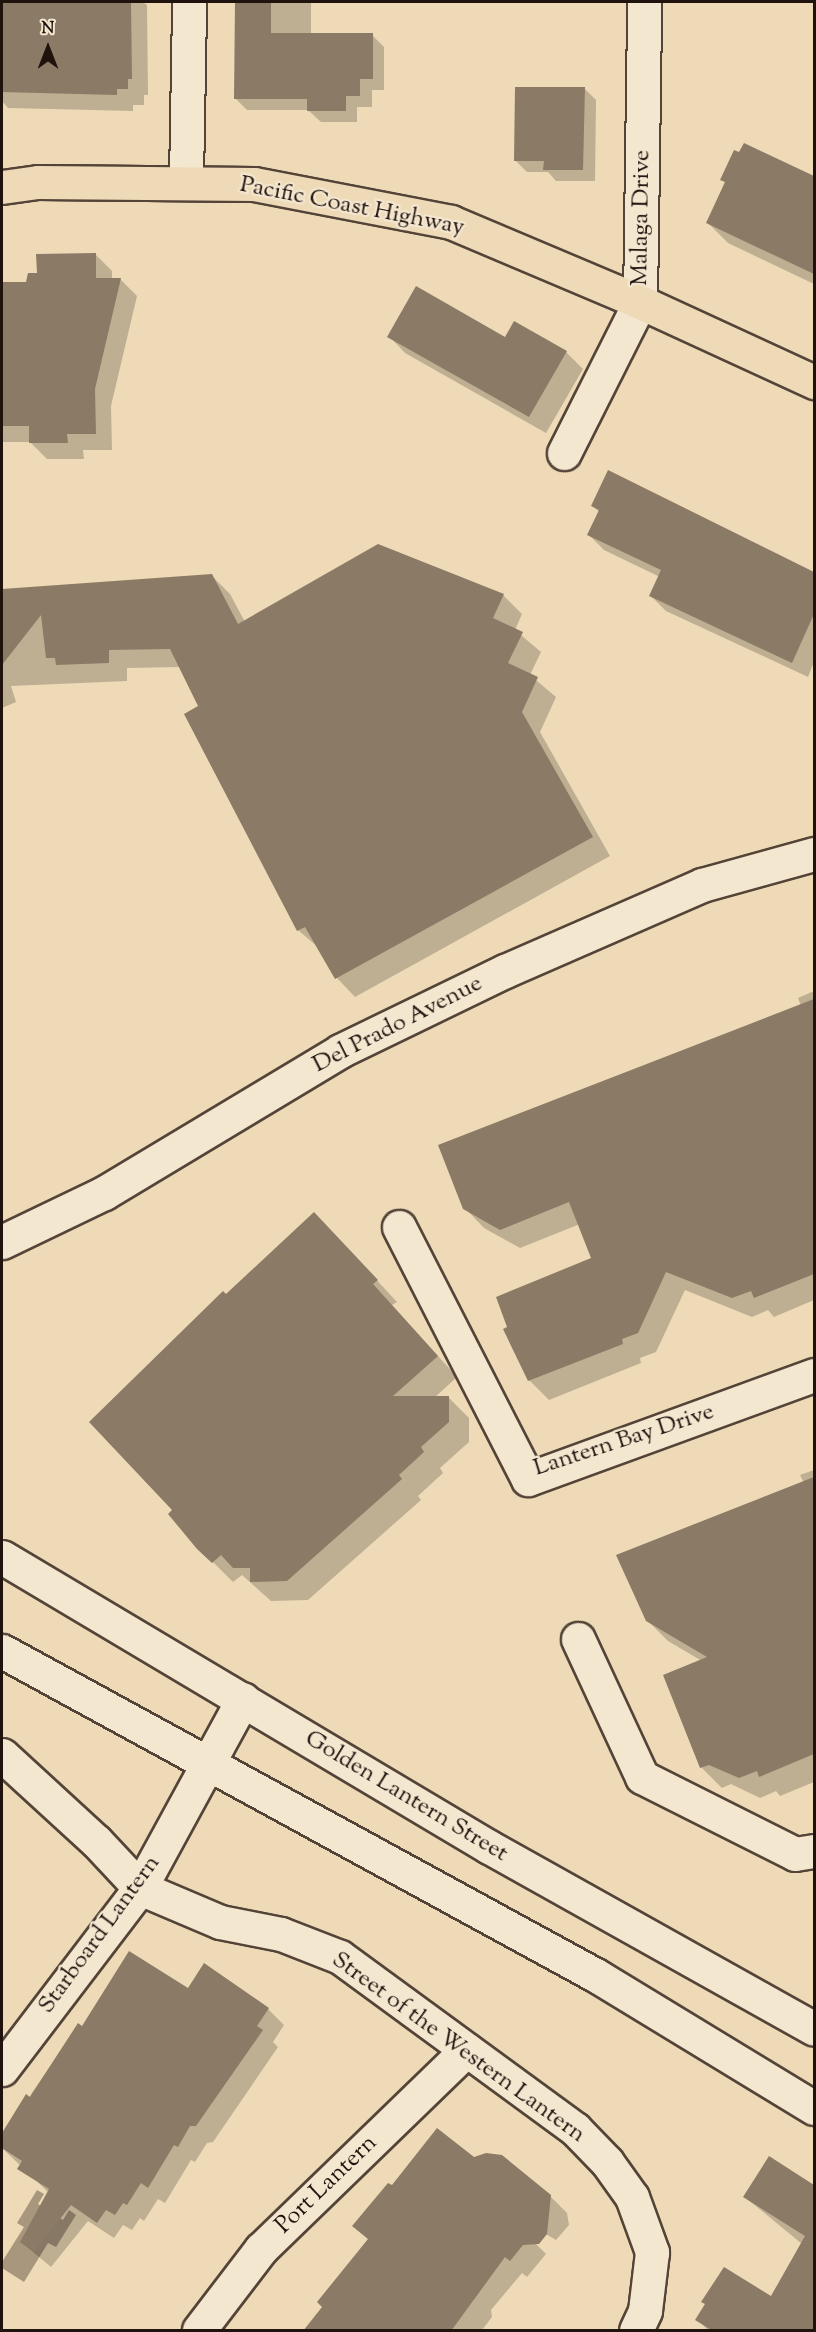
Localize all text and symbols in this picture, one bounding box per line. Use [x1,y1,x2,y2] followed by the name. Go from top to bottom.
[18,18,78,78] north arrow
[42,18,54,41] text: N
[626,150,658,286] street label: Malaga Drive
[237,171,467,243] street label: Pacific Coast Highway
[308,970,488,1080] street label: Del Prado Avenue
[530,1398,718,1484] street label: Lantern Bay Drive
[299,1725,513,1869] street label: Golden Lantern Street
[33,1850,167,2020] street label: Starboard Lantern
[326,1946,590,2150] street label: Street of the Western Lantern
[270,2129,384,2241] street label: Port Lantern

